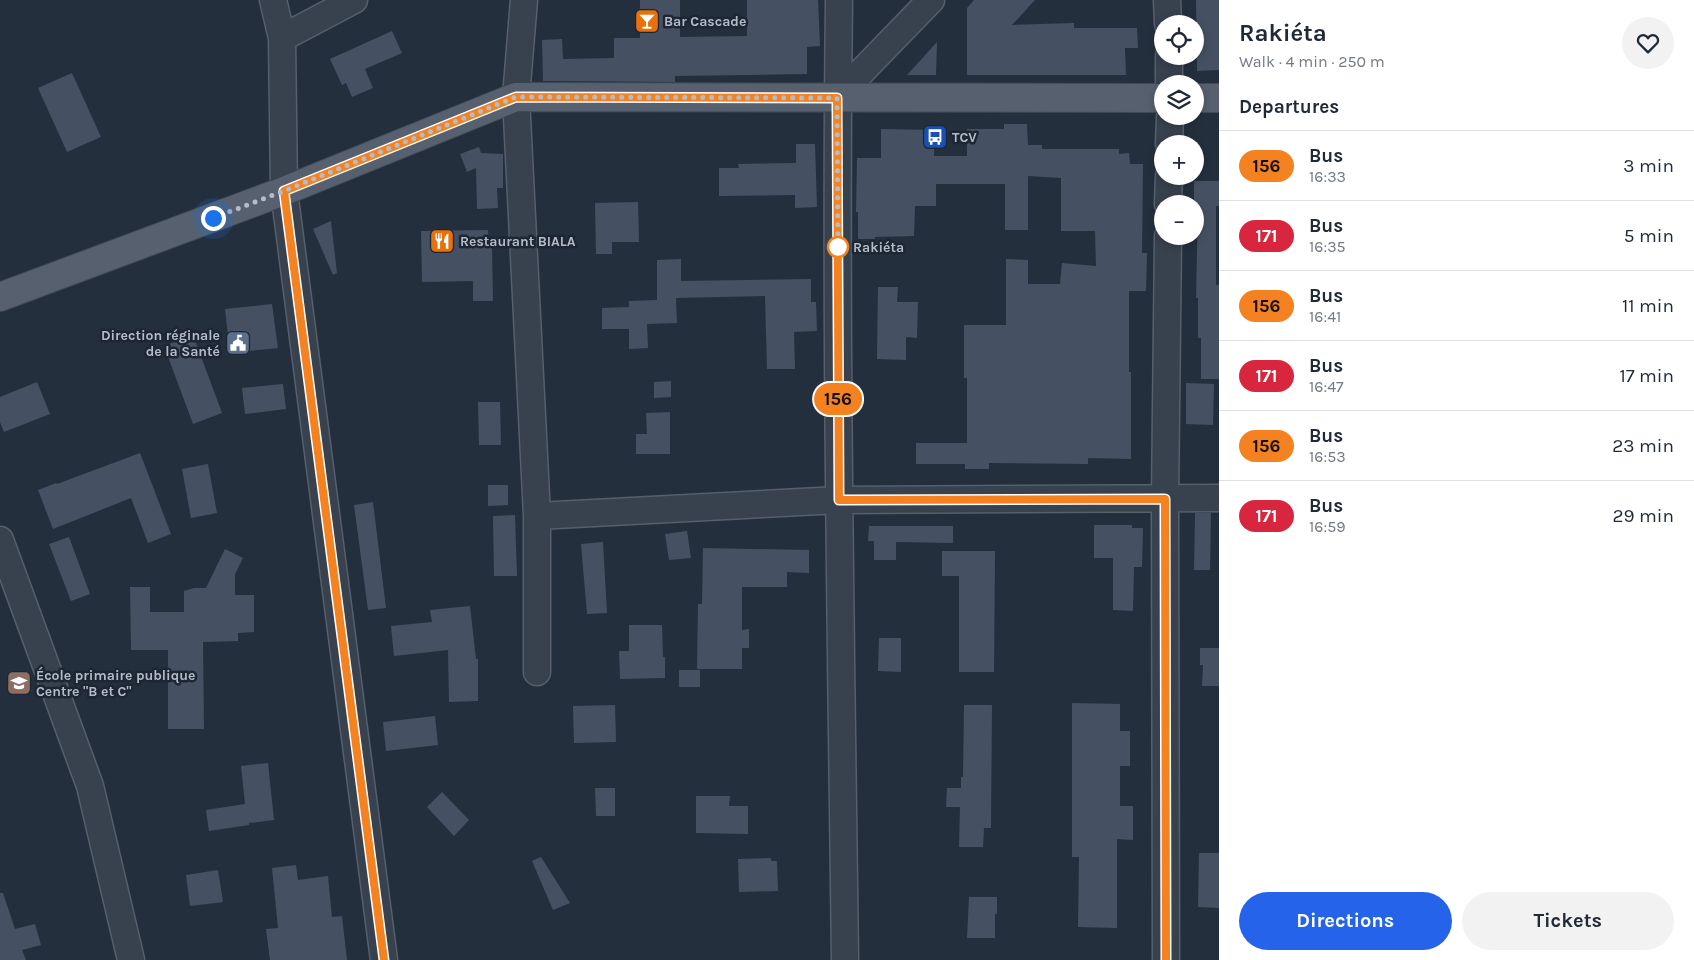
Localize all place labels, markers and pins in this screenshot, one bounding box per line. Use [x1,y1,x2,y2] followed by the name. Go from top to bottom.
[634,8,660,34] bar icon: Bar Cascade
[664,13,746,30] place label: Bar Cascade
[922,124,948,150] bus stop icon: TCV
[952,129,977,146] place label: TCV
[429,228,455,254] restaurant icon: Restaurant BIALA
[460,233,576,250] place label: Restaurant BIALA
[827,236,849,258] marker: Rakiéta
[853,239,904,256] place label: Rakiéta
[101,327,220,360] place label: Direction réginale de la Santé
[225,330,251,356] public building icon: Direction réginale de la Santé
[36,666,195,700] place label: École primaire publique Centre "B et C"
[6,670,32,696] school or university icon: École primaire publique Centre "B et C"

